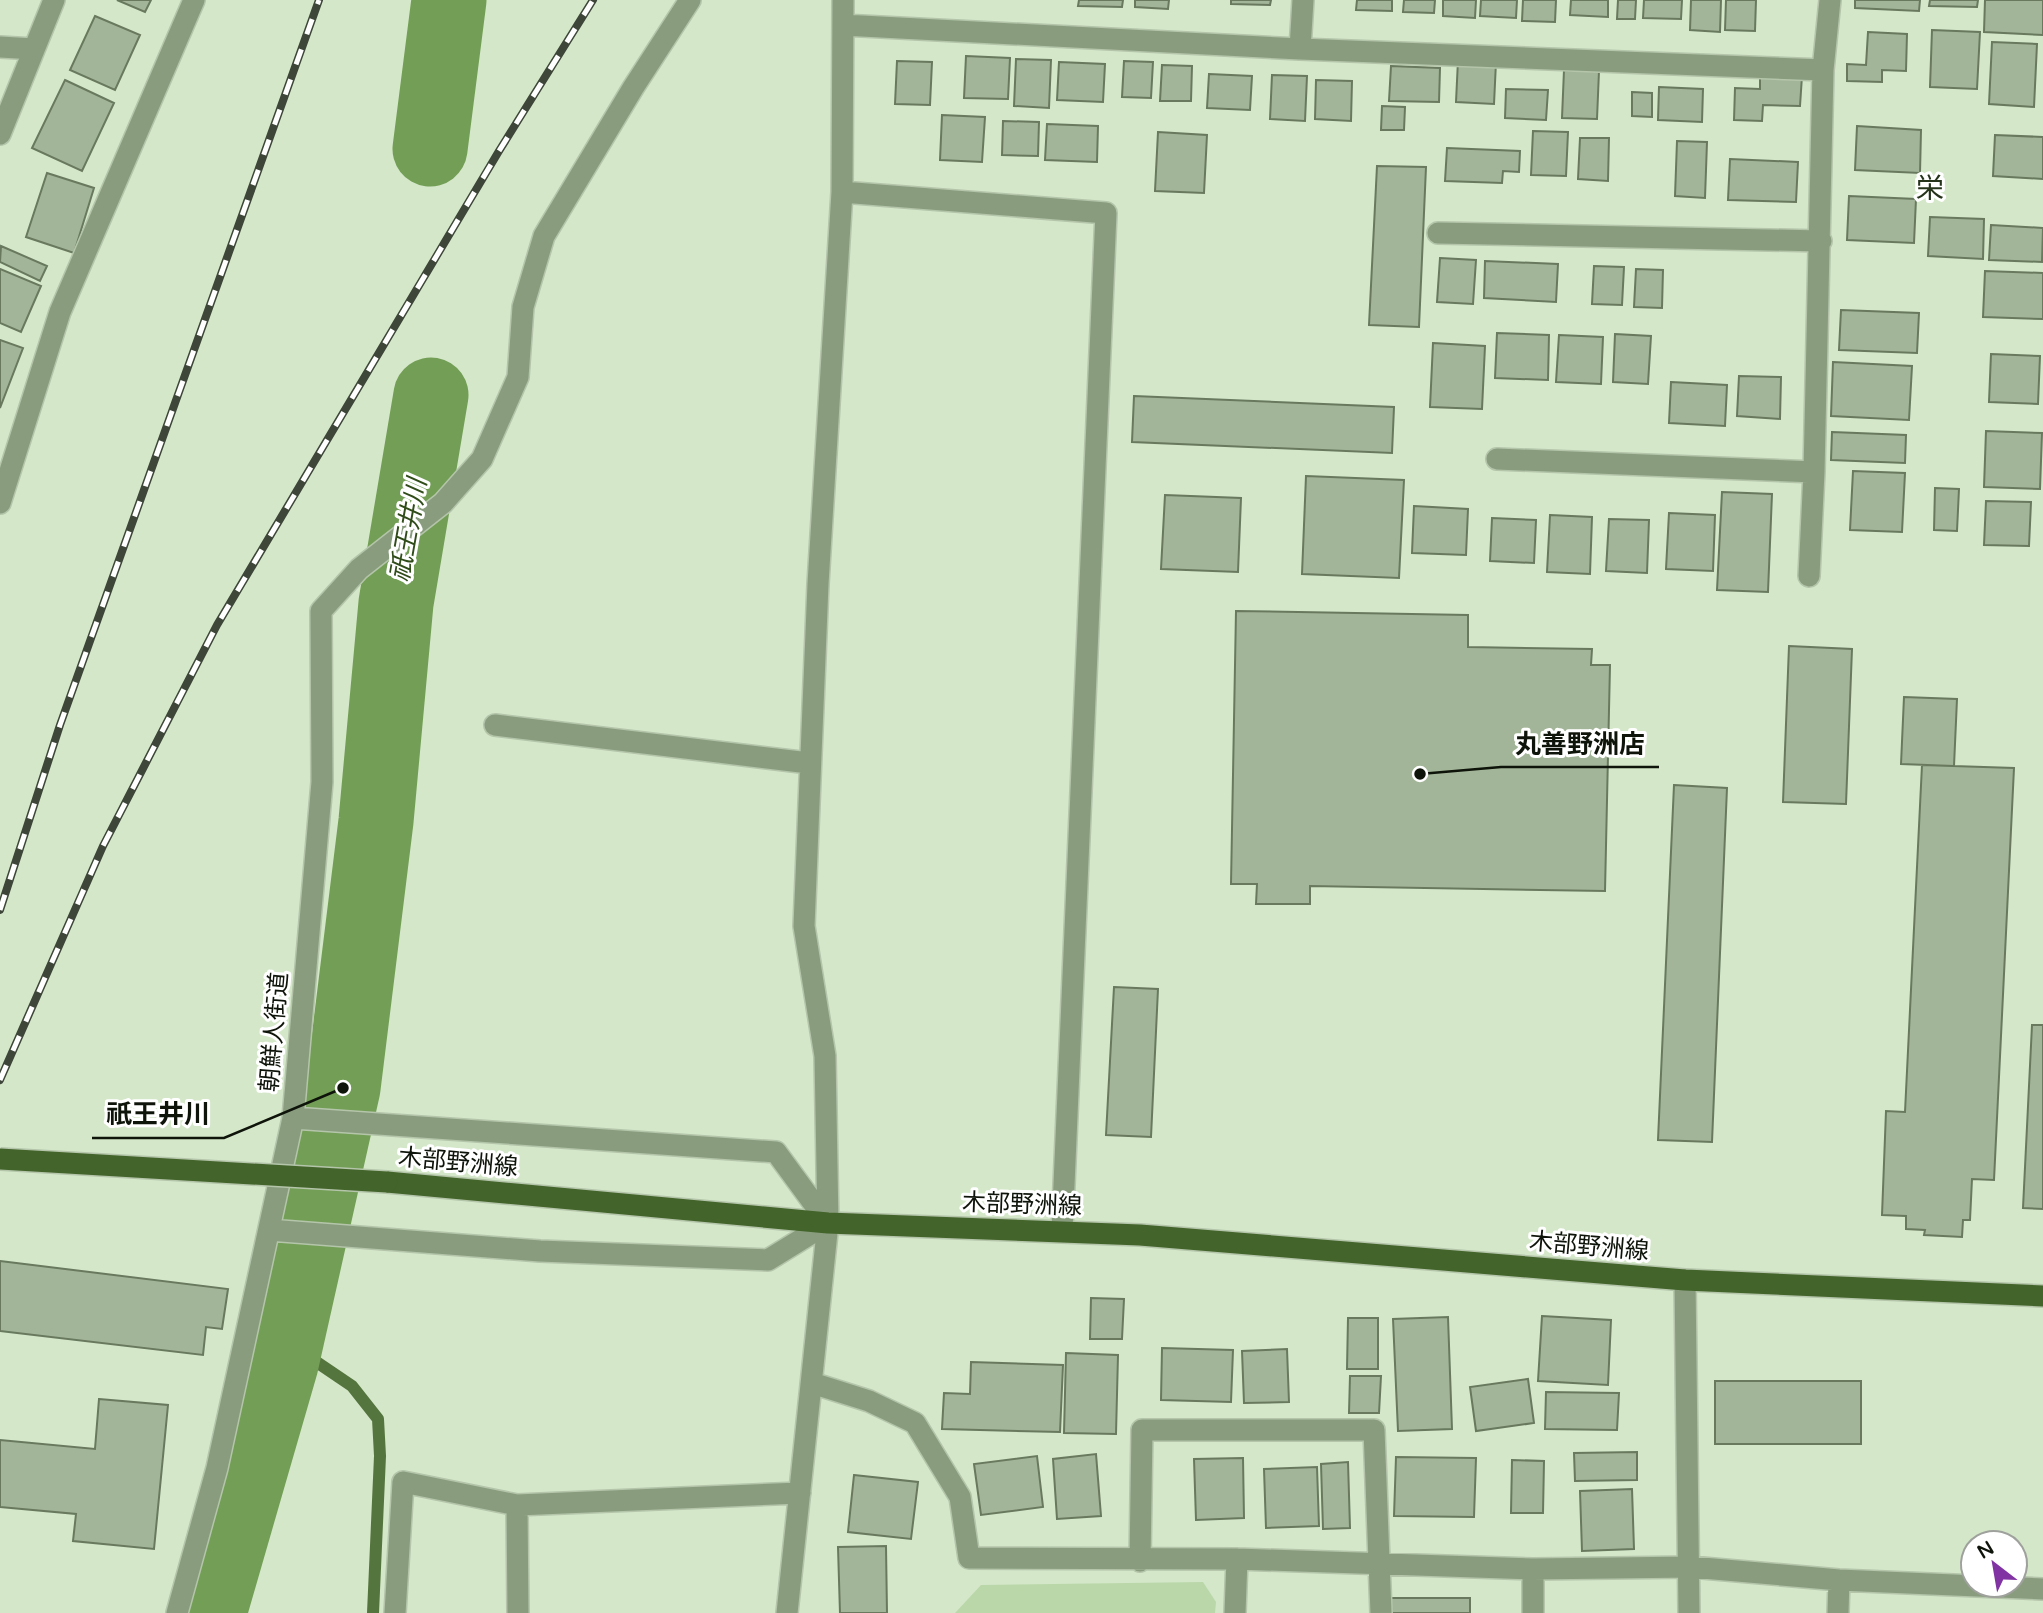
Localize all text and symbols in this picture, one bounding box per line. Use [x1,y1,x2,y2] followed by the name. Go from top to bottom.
[1916,172,1944,206] district label: 栄
[384,473,433,584] water label: 祇王井川
[1501,720,1659,767] callout: 丸善野洲店
[1515,729,1645,760] text: 丸善野洲店
[255,971,294,1093] street label: 朝鮮人街道
[92,1091,224,1138] callout: 祇王井川
[106,1099,210,1130] text: 祇王井川
[397,1143,519,1182] street label: 木部野洲線
[962,1188,1082,1221] street label: 木部野洲線
[1528,1227,1650,1266] street label: 木部野洲線
[1959,1529,2029,1599] north arrow
[1974,1537,1998,1564] text: N

